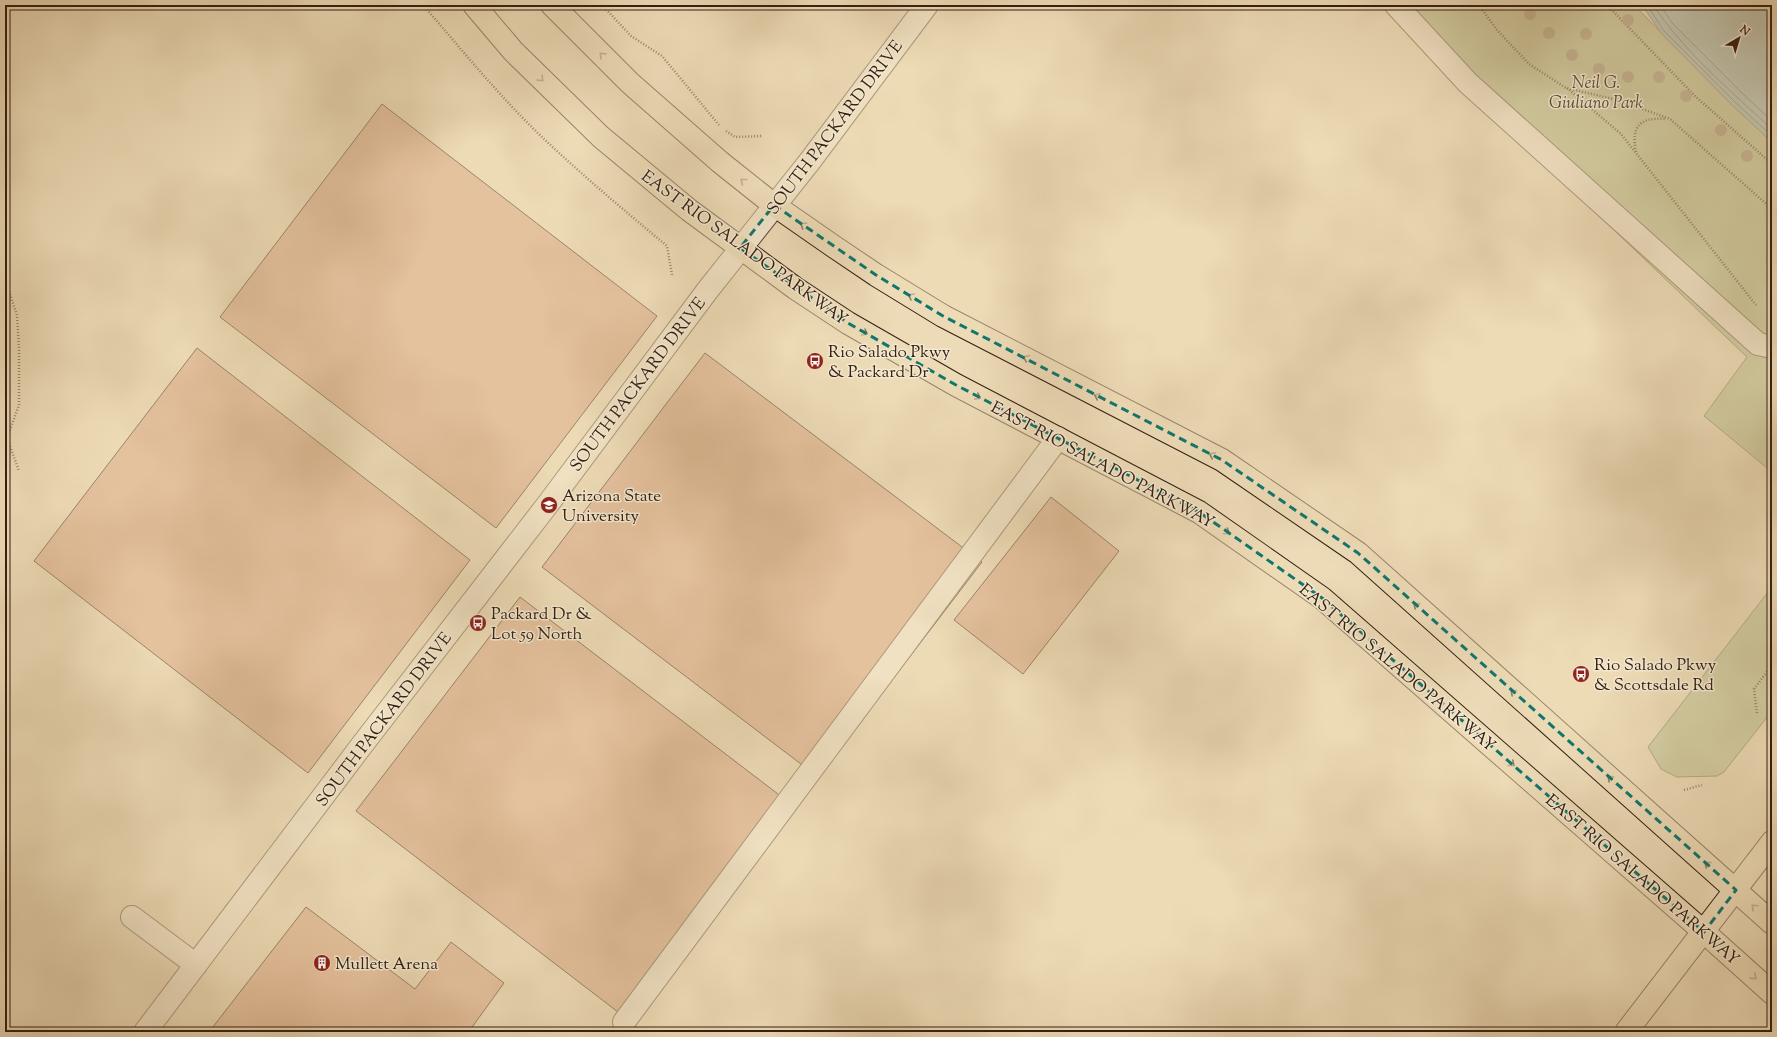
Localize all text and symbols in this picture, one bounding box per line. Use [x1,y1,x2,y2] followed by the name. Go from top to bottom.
[1719,18,1759,58] north arrow
[1735,21,1753,40] text: N
[762,36,909,220] street label: SOUTH PACKARD DRIVE
[599,52,607,60] one-way arrow
[1549,72,1643,116] park label: Neil G. Giuliano Park
[536,74,543,82] one-way arrow
[635,165,852,332] street label: EAST RIO SALADO PARKWAY
[741,178,748,185] one-way arrow
[800,222,807,230] one-way arrow
[565,293,712,477] street label: SOUTH PACKARD DRIVE
[908,294,915,301] one-way arrow
[860,328,868,335] one-way arrow
[828,341,951,385] place label: Rio Salado Pkwy & Packard Dr
[805,351,825,371] bus stop icon: Rio Salado Pkwy & Packard Dr
[1022,356,1030,363] one-way arrow
[974,392,981,399] one-way arrow
[1094,393,1101,400] one-way arrow
[986,396,1218,535] street label: EAST RIO SALADO PARKWAY
[1209,453,1217,460] one-way arrow
[562,485,661,529] place label: Arizona State University
[539,495,559,515] school or university icon: Arizona State University
[1223,527,1230,534] one-way arrow
[1293,579,1500,758] street label: EAST RIO SALADO PARKWAY
[491,603,592,647] place label: Packard Dr & Lot 59 North
[1413,603,1420,610] one-way arrow
[468,613,488,633] bus stop icon: Packard Dr & Lot 59 North
[311,628,458,812] street label: SOUTH PACKARD DRIVE
[1594,654,1717,698] place label: Rio Salado Pkwy & Scottsdale Rd
[1571,664,1591,684] bus stop icon: Rio Salado Pkwy & Scottsdale Rd
[1510,689,1517,696] one-way arrow
[1507,759,1514,766] one-way arrow
[1607,776,1614,783] one-way arrow
[1539,789,1744,972] street label: EAST RIO SALADO PARKWAY
[1704,862,1712,869] one-way arrow
[1751,904,1759,912] one-way arrow
[312,953,332,973] building icon: Mullett Arena
[335,953,438,977] place label: Mullett Arena
[1749,972,1757,979] one-way arrow

